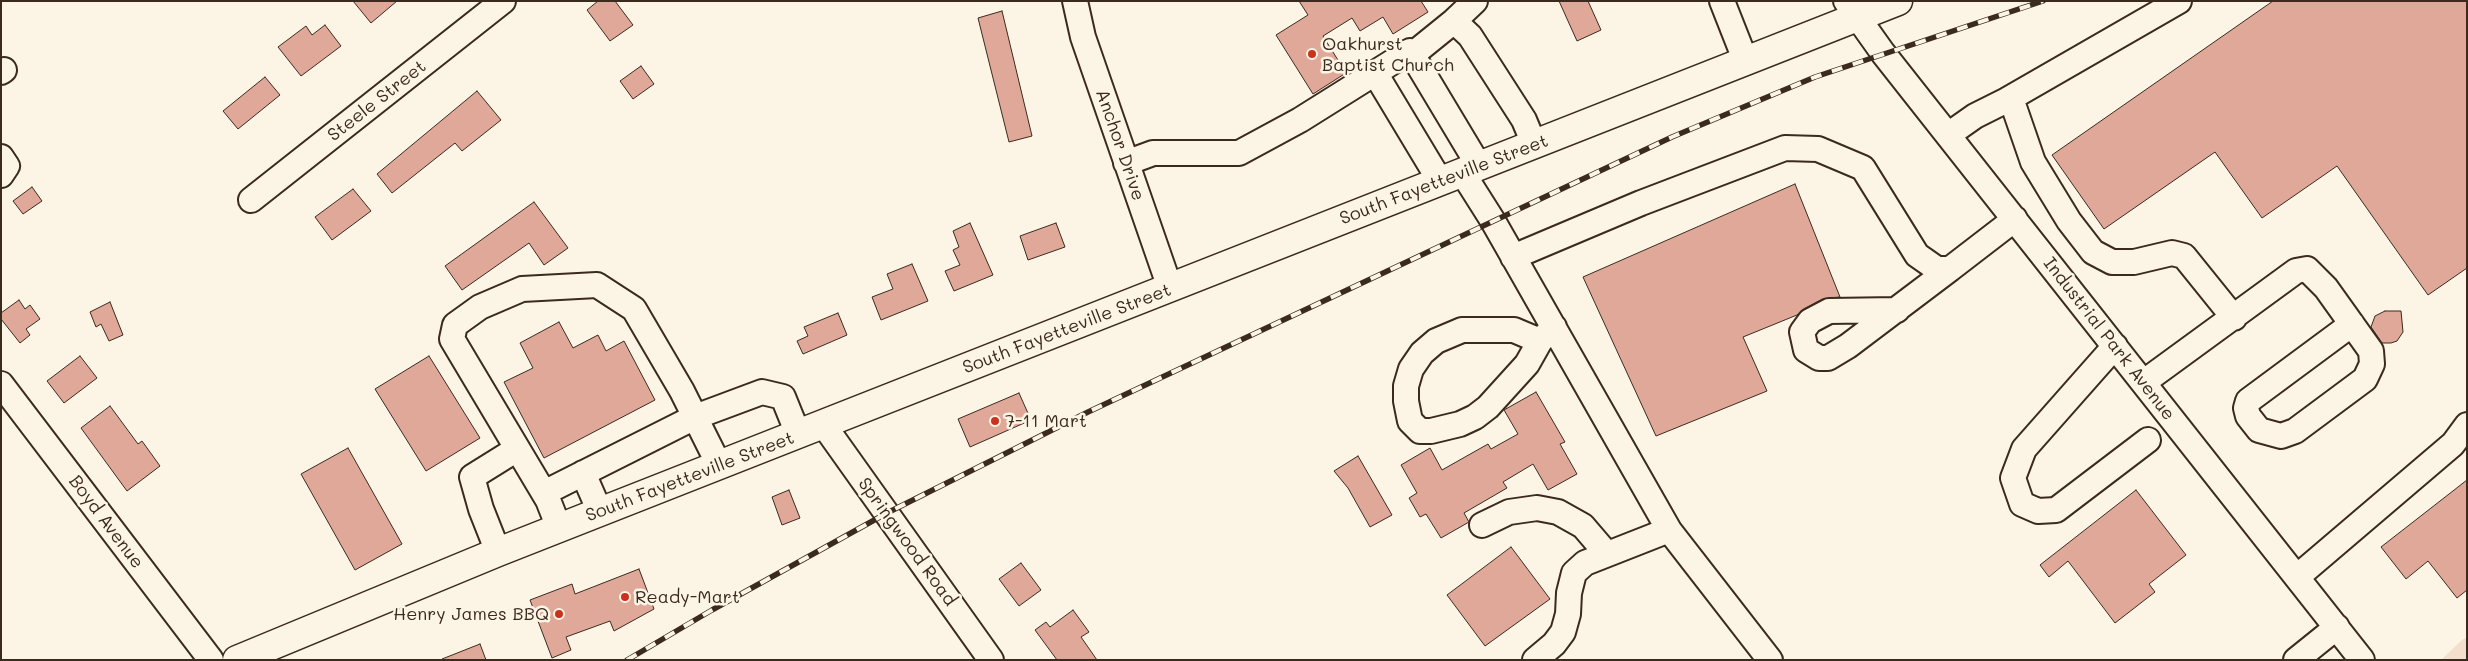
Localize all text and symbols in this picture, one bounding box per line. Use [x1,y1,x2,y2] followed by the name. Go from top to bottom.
[1322,33,1454,76] place label: Oakhurst Baptist Church
[1306,48,1318,60] marker: Oakhurst Baptist Church
[323,56,431,146] street label: Steele Street
[1091,87,1149,203] street label: Anchor Drive
[1337,130,1551,230] street label: South Fayetteville Street
[2039,253,2179,425] street label: Industrial Park Avenue
[960,279,1174,379] street label: South Fayetteville Street
[1005,410,1087,432] place label: 7-11 Mart
[989,415,1001,427] marker: 7-11 Mart
[583,427,797,527] street label: South Fayetteville Street
[64,471,148,573] street label: Boyd Avenue
[853,474,961,610] street label: Springwood Road
[635,586,740,608] place label: Ready-Mart
[619,591,631,603] marker: Ready-Mart
[393,603,549,625] place label: Henry James BBQ
[553,608,565,620] marker: Henry James BBQ

